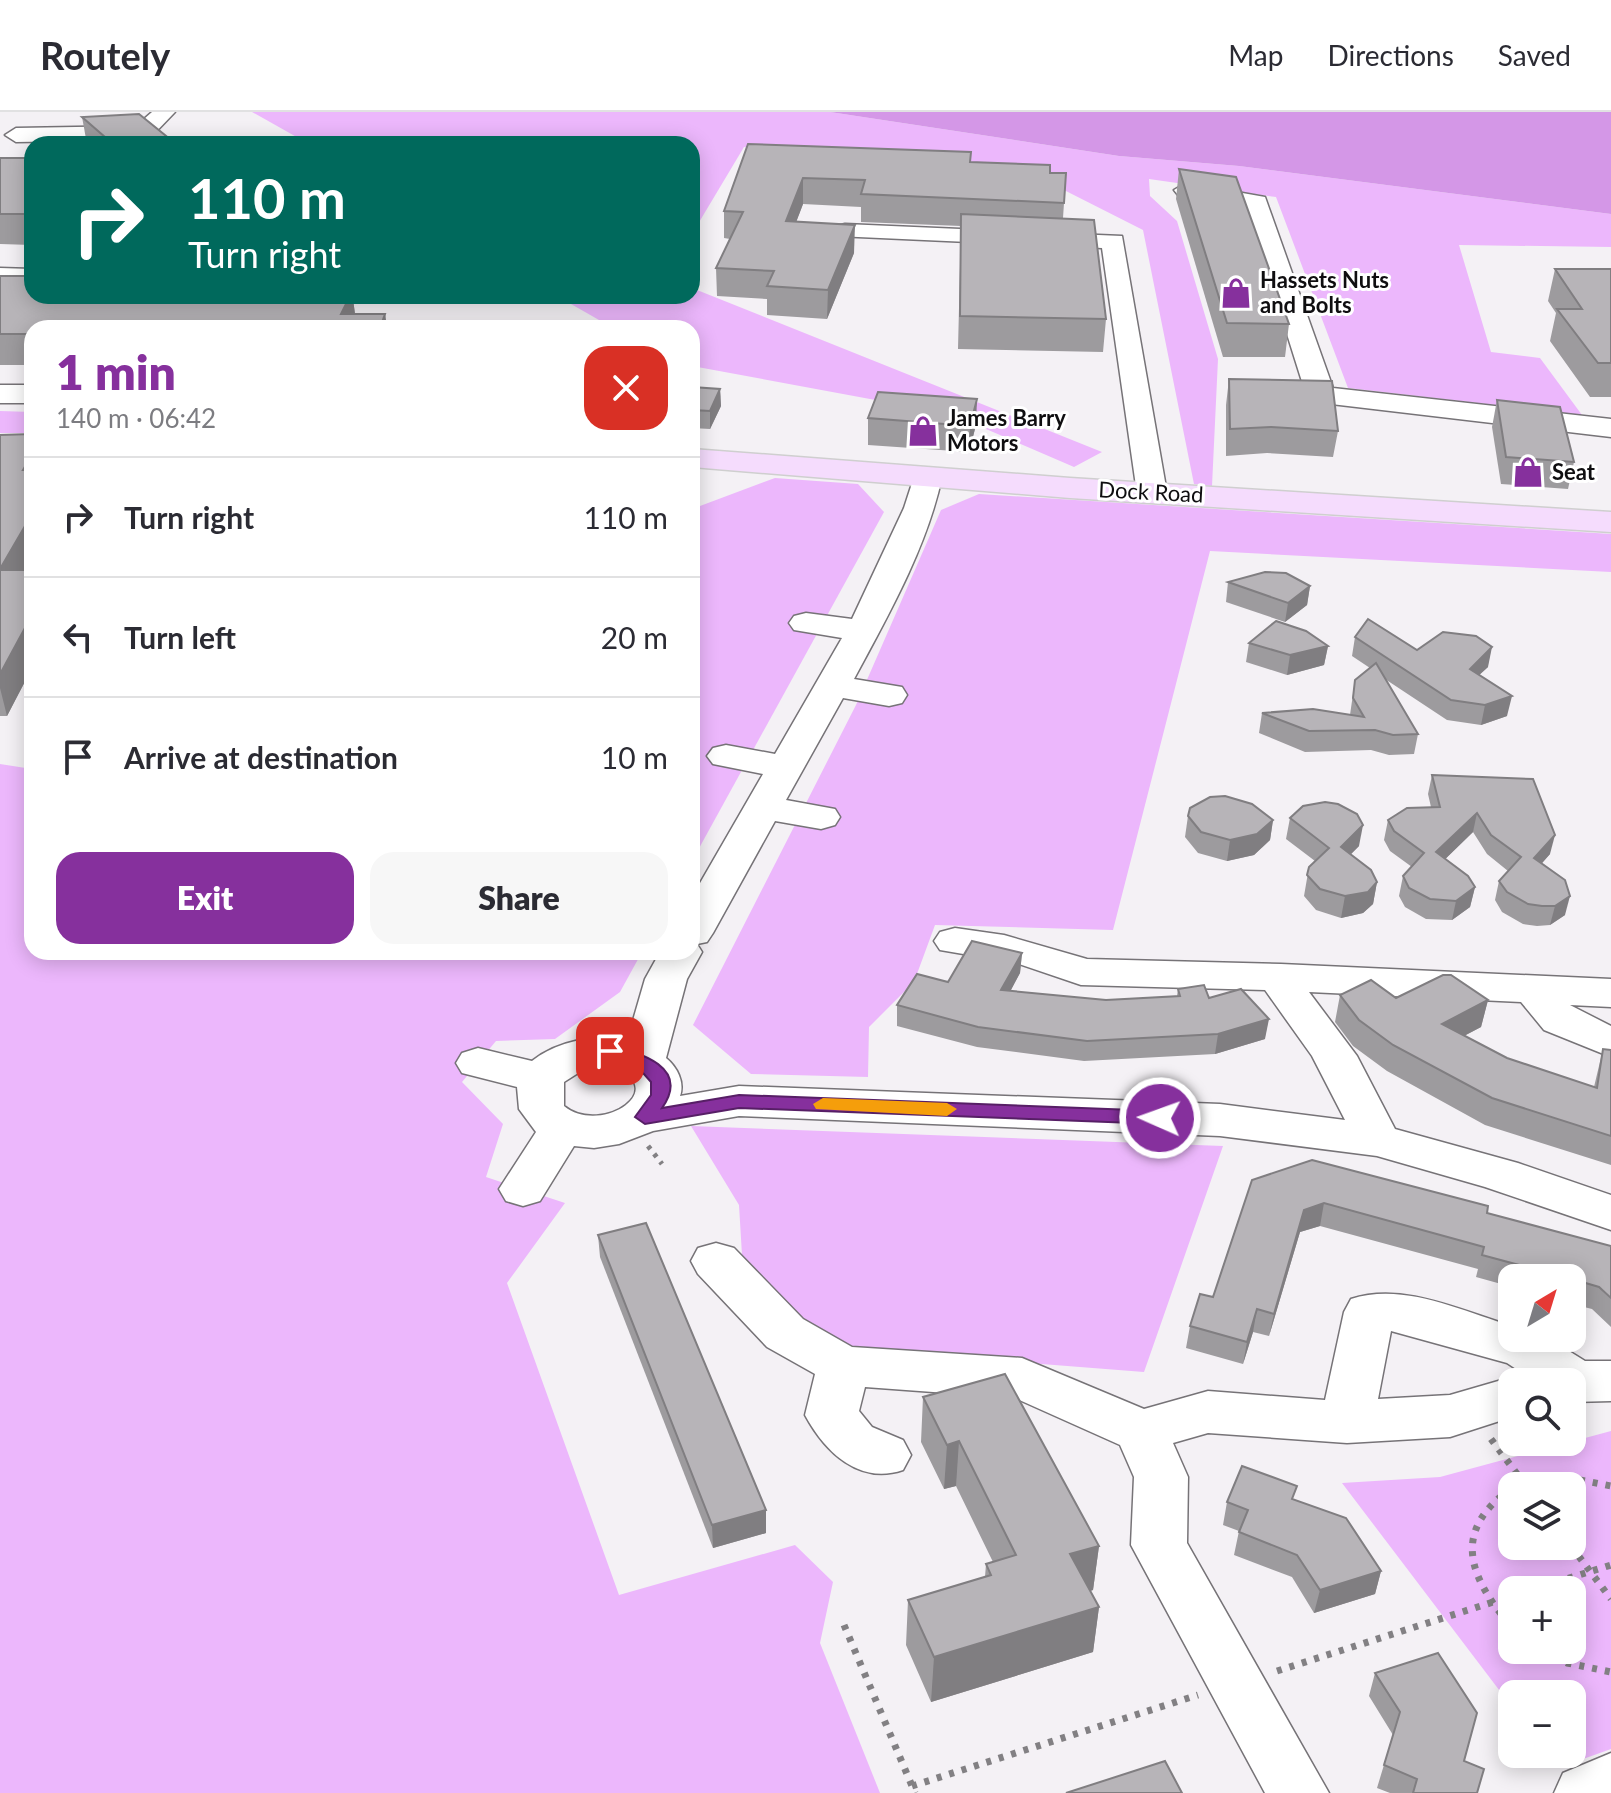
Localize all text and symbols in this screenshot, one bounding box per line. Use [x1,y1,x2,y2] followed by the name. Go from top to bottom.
[40,32,170,78] text: Routely
[1228,38,1283,72] text: Map
[1327,38,1454,72] text: Directions
[1498,38,1571,72] text: Saved
[188,164,346,231] text: 110 m
[56,168,160,272] icon: right
[188,232,341,276] text: Turn right
[1260,266,1389,318] place label: Hassets Nuts and Bolts
[1219,276,1253,310] shop icon: Hassets Nuts and Bolts
[56,343,176,400] text: 1 min
[584,346,668,430] button: close
[56,402,216,434] text: 140 m · 06:42
[947,404,1066,456] place label: James Barry Motors
[906,414,940,448] shop icon: James Barry Motors
[1511,455,1545,489] shop icon: Seat
[1552,458,1596,485] place label: Seat
[1098,475,1204,508] street label: Dock Road
[56,495,100,539] icon: right
[124,499,254,535] text: Turn right
[583,499,668,535] text: 110 m
[56,615,100,659] icon: left
[124,619,236,655] text: Turn left
[601,619,668,655] text: 20 m
[56,735,100,779] icon: arrive
[124,739,398,775] text: Arrive at destination
[601,739,668,775] text: 10 m
[56,852,354,944] button: Exit
[370,852,668,944] button: Share
[576,1017,644,1085] pin
[588,1029,632,1073] icon: arrive
[1118,1076,1202,1160] position arrow
[1498,1264,1586,1352] north arrow
[1498,1264,1586,1768] map controls
[1498,1368,1586,1456] button: search
[1498,1472,1586,1560] button: layers
[1498,1576,1586,1664] button: +
[1498,1680,1586,1768] button: −

